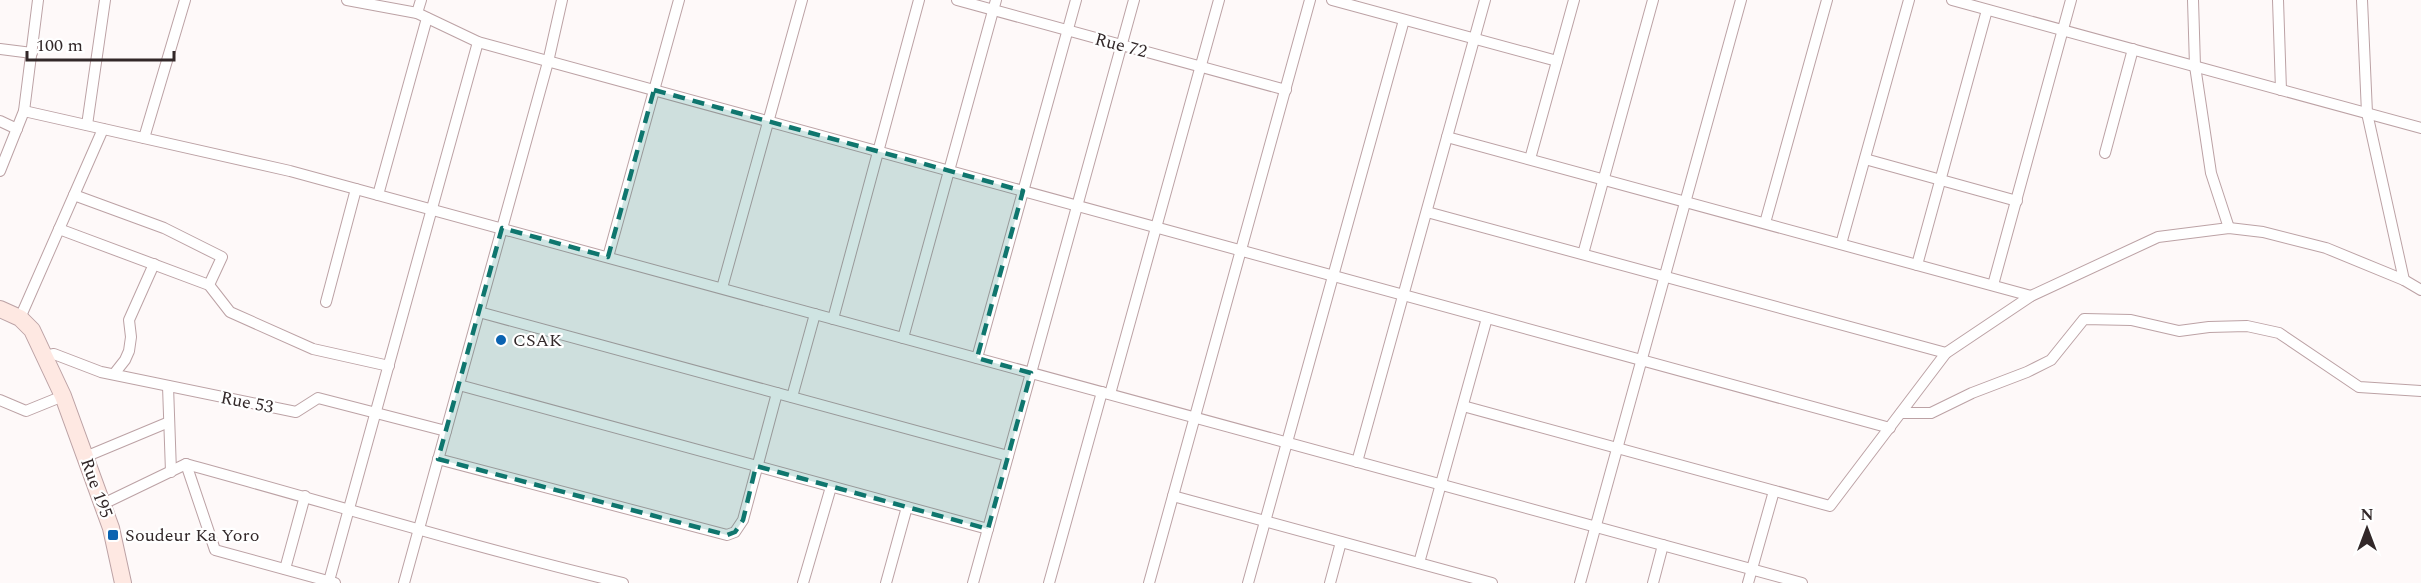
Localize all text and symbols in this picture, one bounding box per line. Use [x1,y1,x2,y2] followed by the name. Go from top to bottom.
[27,24,174,62] scale bar
[1092,26,1150,65] street label: Rue 72
[36,32,83,59] text: 100 m
[513,327,562,354] place label: CSAK
[494,333,508,347] marker: CSAK
[218,384,276,421] street label: Rue 53
[73,454,120,522] street label: Rue 195
[2337,499,2397,559] north arrow
[2360,503,2374,527] text: N
[125,522,259,549] place label: Soudeur Ka Yoro
[106,528,120,542] marker: Soudeur Ka Yoro

